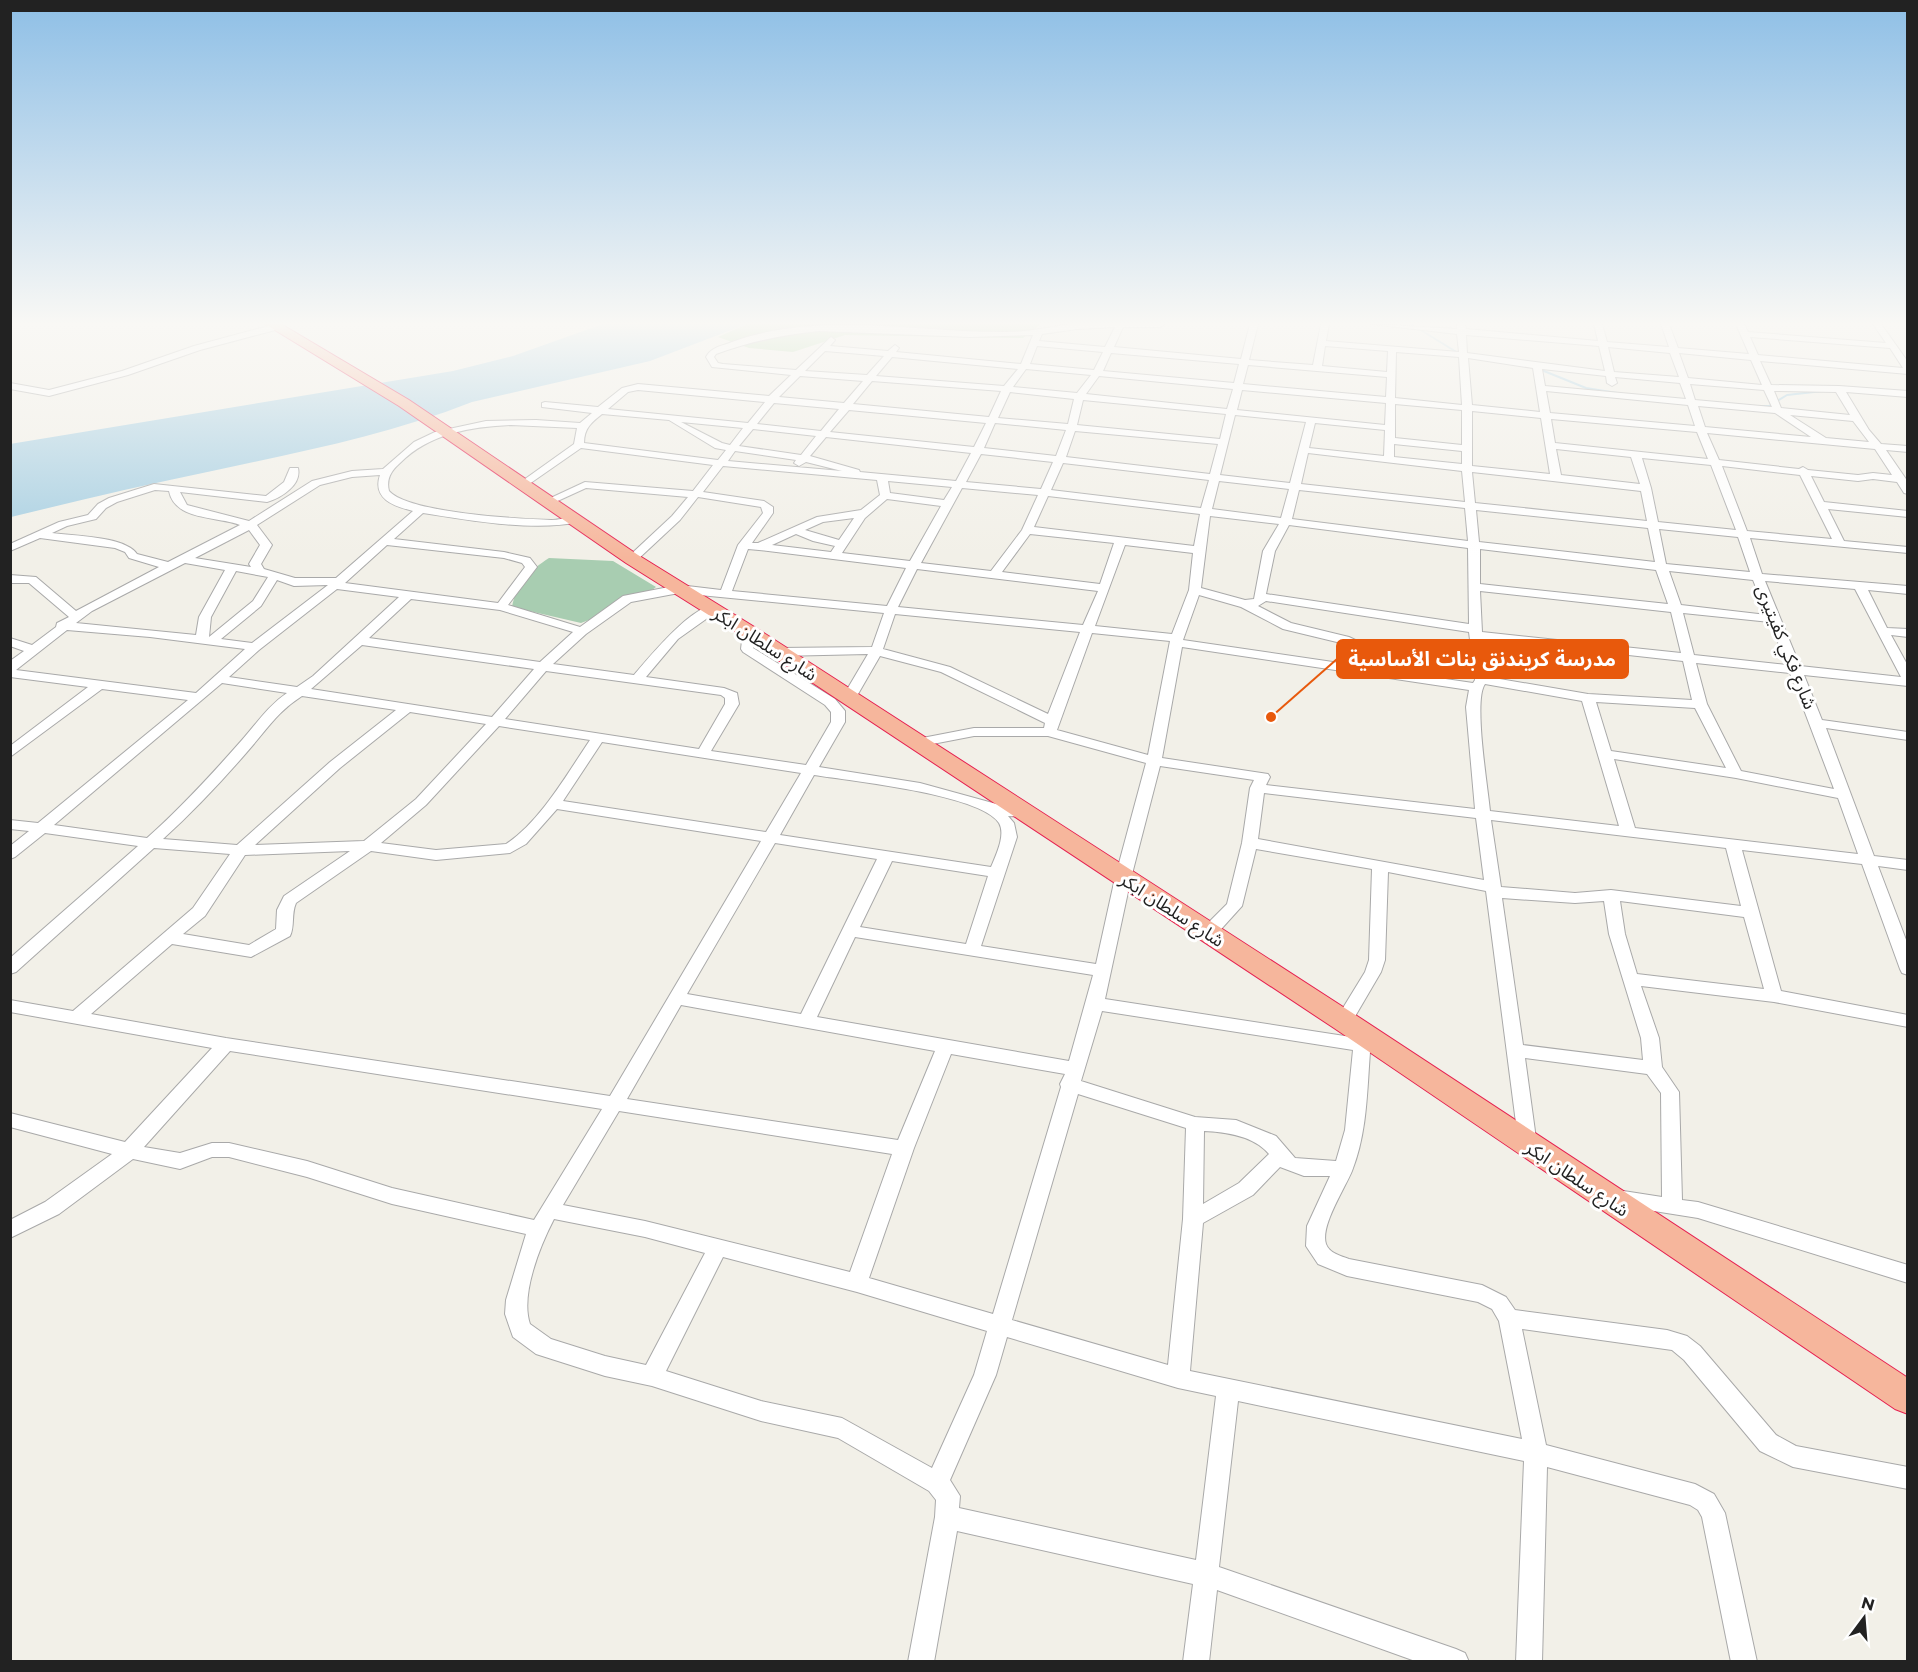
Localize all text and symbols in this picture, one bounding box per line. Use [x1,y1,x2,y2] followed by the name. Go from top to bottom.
[1748,582,1821,714] street label: شارع فكي كفيتيرى
[706,602,821,688] street label: شارع سلطان ابكر
[1337,640,1628,678] callout: مدرسة كريندنق بنات الأساسية
[1348,647,1616,671] text: مدرسة كريندنق بنات الأساسية
[1113,868,1228,954] street label: شارع سلطان ابكر
[1519,1136,1633,1224] street label: شارع سلطان ابكر
[1834,1588,1894,1648] north arrow
[1859,1593,1877,1615] text: N

